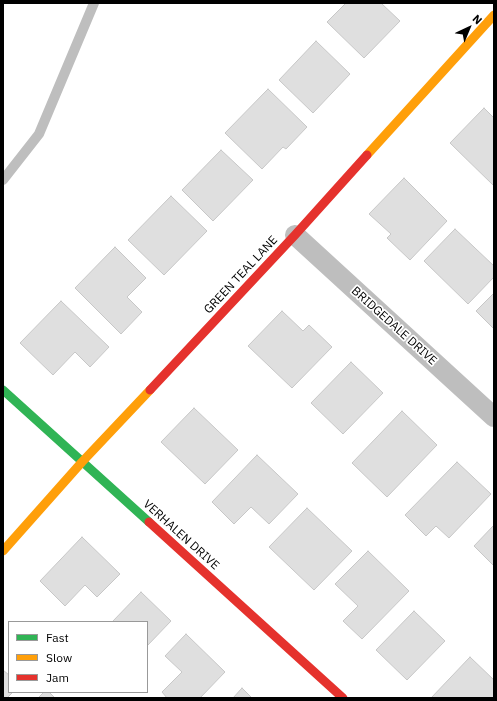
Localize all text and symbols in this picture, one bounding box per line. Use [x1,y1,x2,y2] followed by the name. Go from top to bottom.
[449,8,489,48] north arrow
[470,12,485,27] text: N
[201,233,281,317] street label: GREEN TEAL LANE
[348,284,440,368] street label: BRIDGEDALE DRIVE
[140,497,222,573] street label: VERHALEN DRIVE
[8,621,148,693] legend
[46,630,69,645] text: Fast
[46,650,72,665] text: Slow
[46,670,69,685] text: Jam

